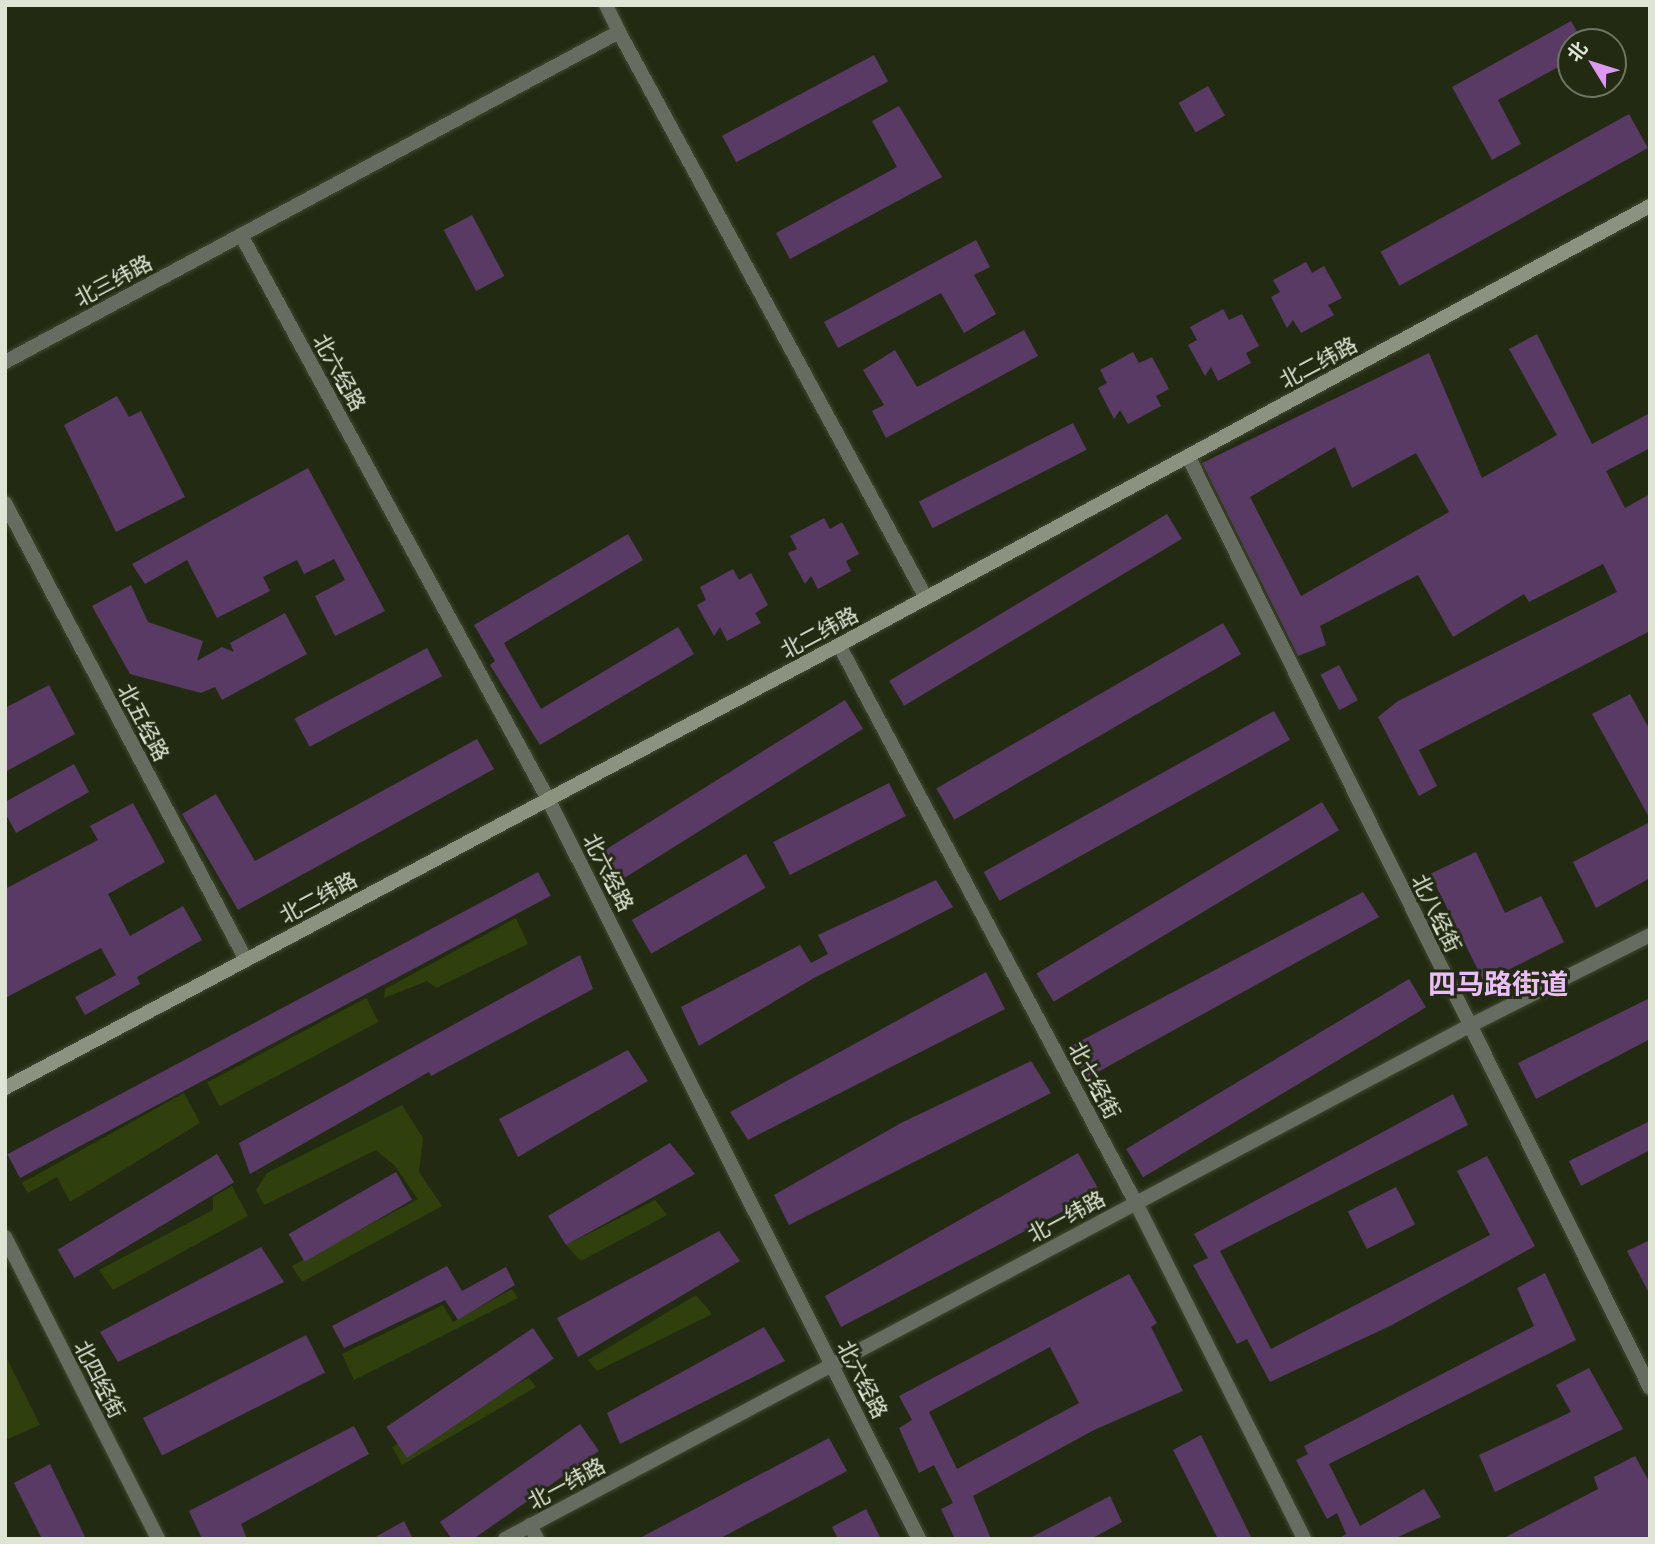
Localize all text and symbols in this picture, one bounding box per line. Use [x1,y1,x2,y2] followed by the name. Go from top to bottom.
[1557,28,1627,98] north arrow
[1562,36,1592,66] text: 北
[70,249,156,311] street label: 北三纬路
[309,329,371,415] street label: 北六经路
[1275,331,1361,393] street label: 北二纬路
[776,601,862,663] street label: 北二纬路
[113,679,175,765] street label: 北五经路
[579,829,639,915] street label: 北六经路
[275,866,361,928] street label: 北二纬路
[1407,870,1467,956] street label: 北八经街
[1428,967,1568,1001] district label: 四马路街道
[1064,1037,1126,1123] street label: 北七经街
[1023,1185,1109,1247] street label: 北一纬路
[70,1336,130,1422] street label: 北四经街
[833,1336,893,1422] street label: 北六经路
[523,1452,609,1514] street label: 北一纬路

